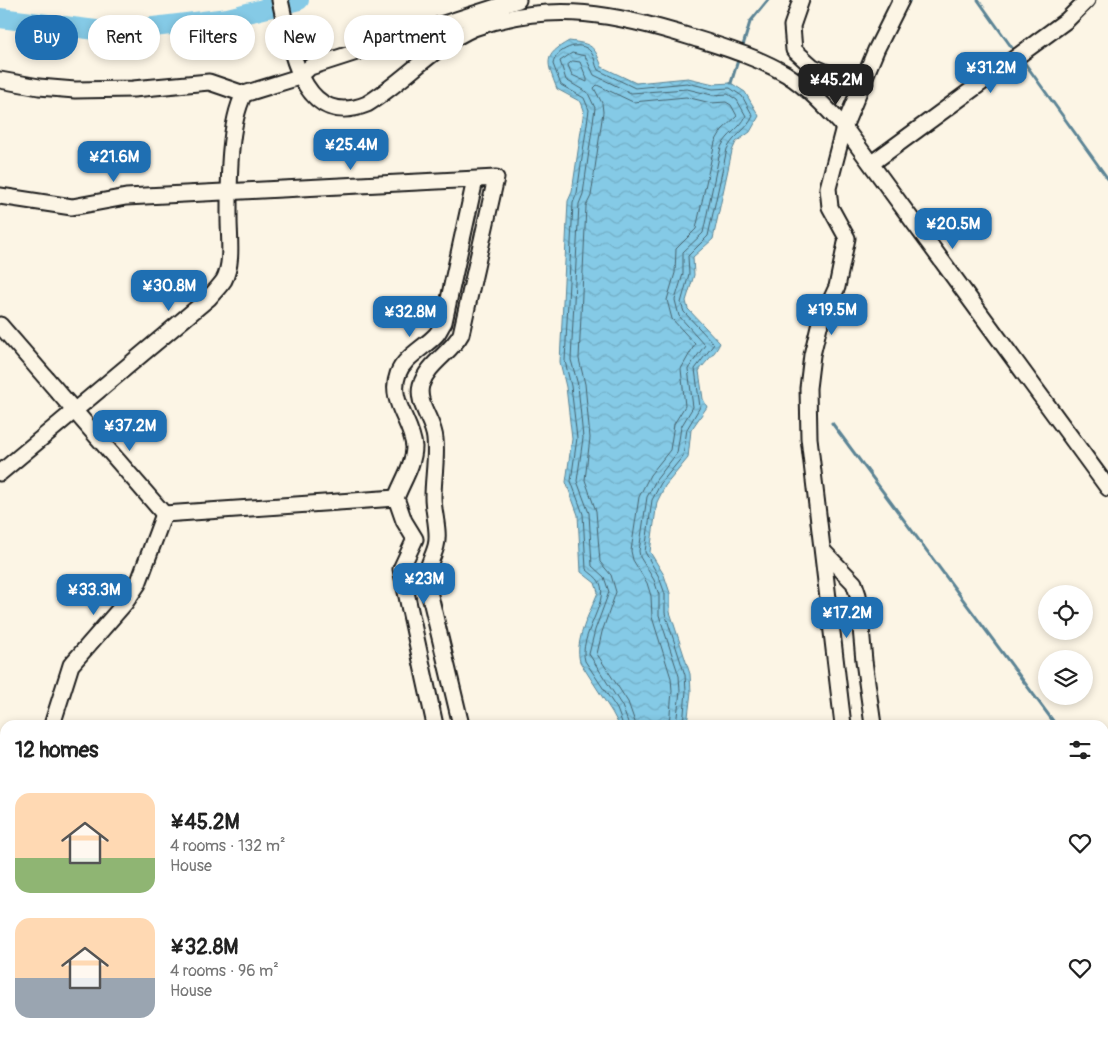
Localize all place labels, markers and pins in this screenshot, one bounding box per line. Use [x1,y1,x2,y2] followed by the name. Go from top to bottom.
[950,52,1032,94] pin: ¥31.2M
[795,64,877,106] pin: ¥45.2M
[310,128,392,171] pin: ¥25.4M
[73,140,155,183] pin: ¥21.6M
[912,208,994,250] pin: ¥20.5M
[128,270,210,312] pin: ¥30.8M
[791,294,873,336] pin: ¥19.5M
[369,296,451,338] pin: ¥32.8M
[89,410,171,452] pin: ¥37.2M
[394,562,454,605] pin: ¥23M
[53,574,135,616] pin: ¥33.3M
[806,596,888,639] pin: ¥17.2M

